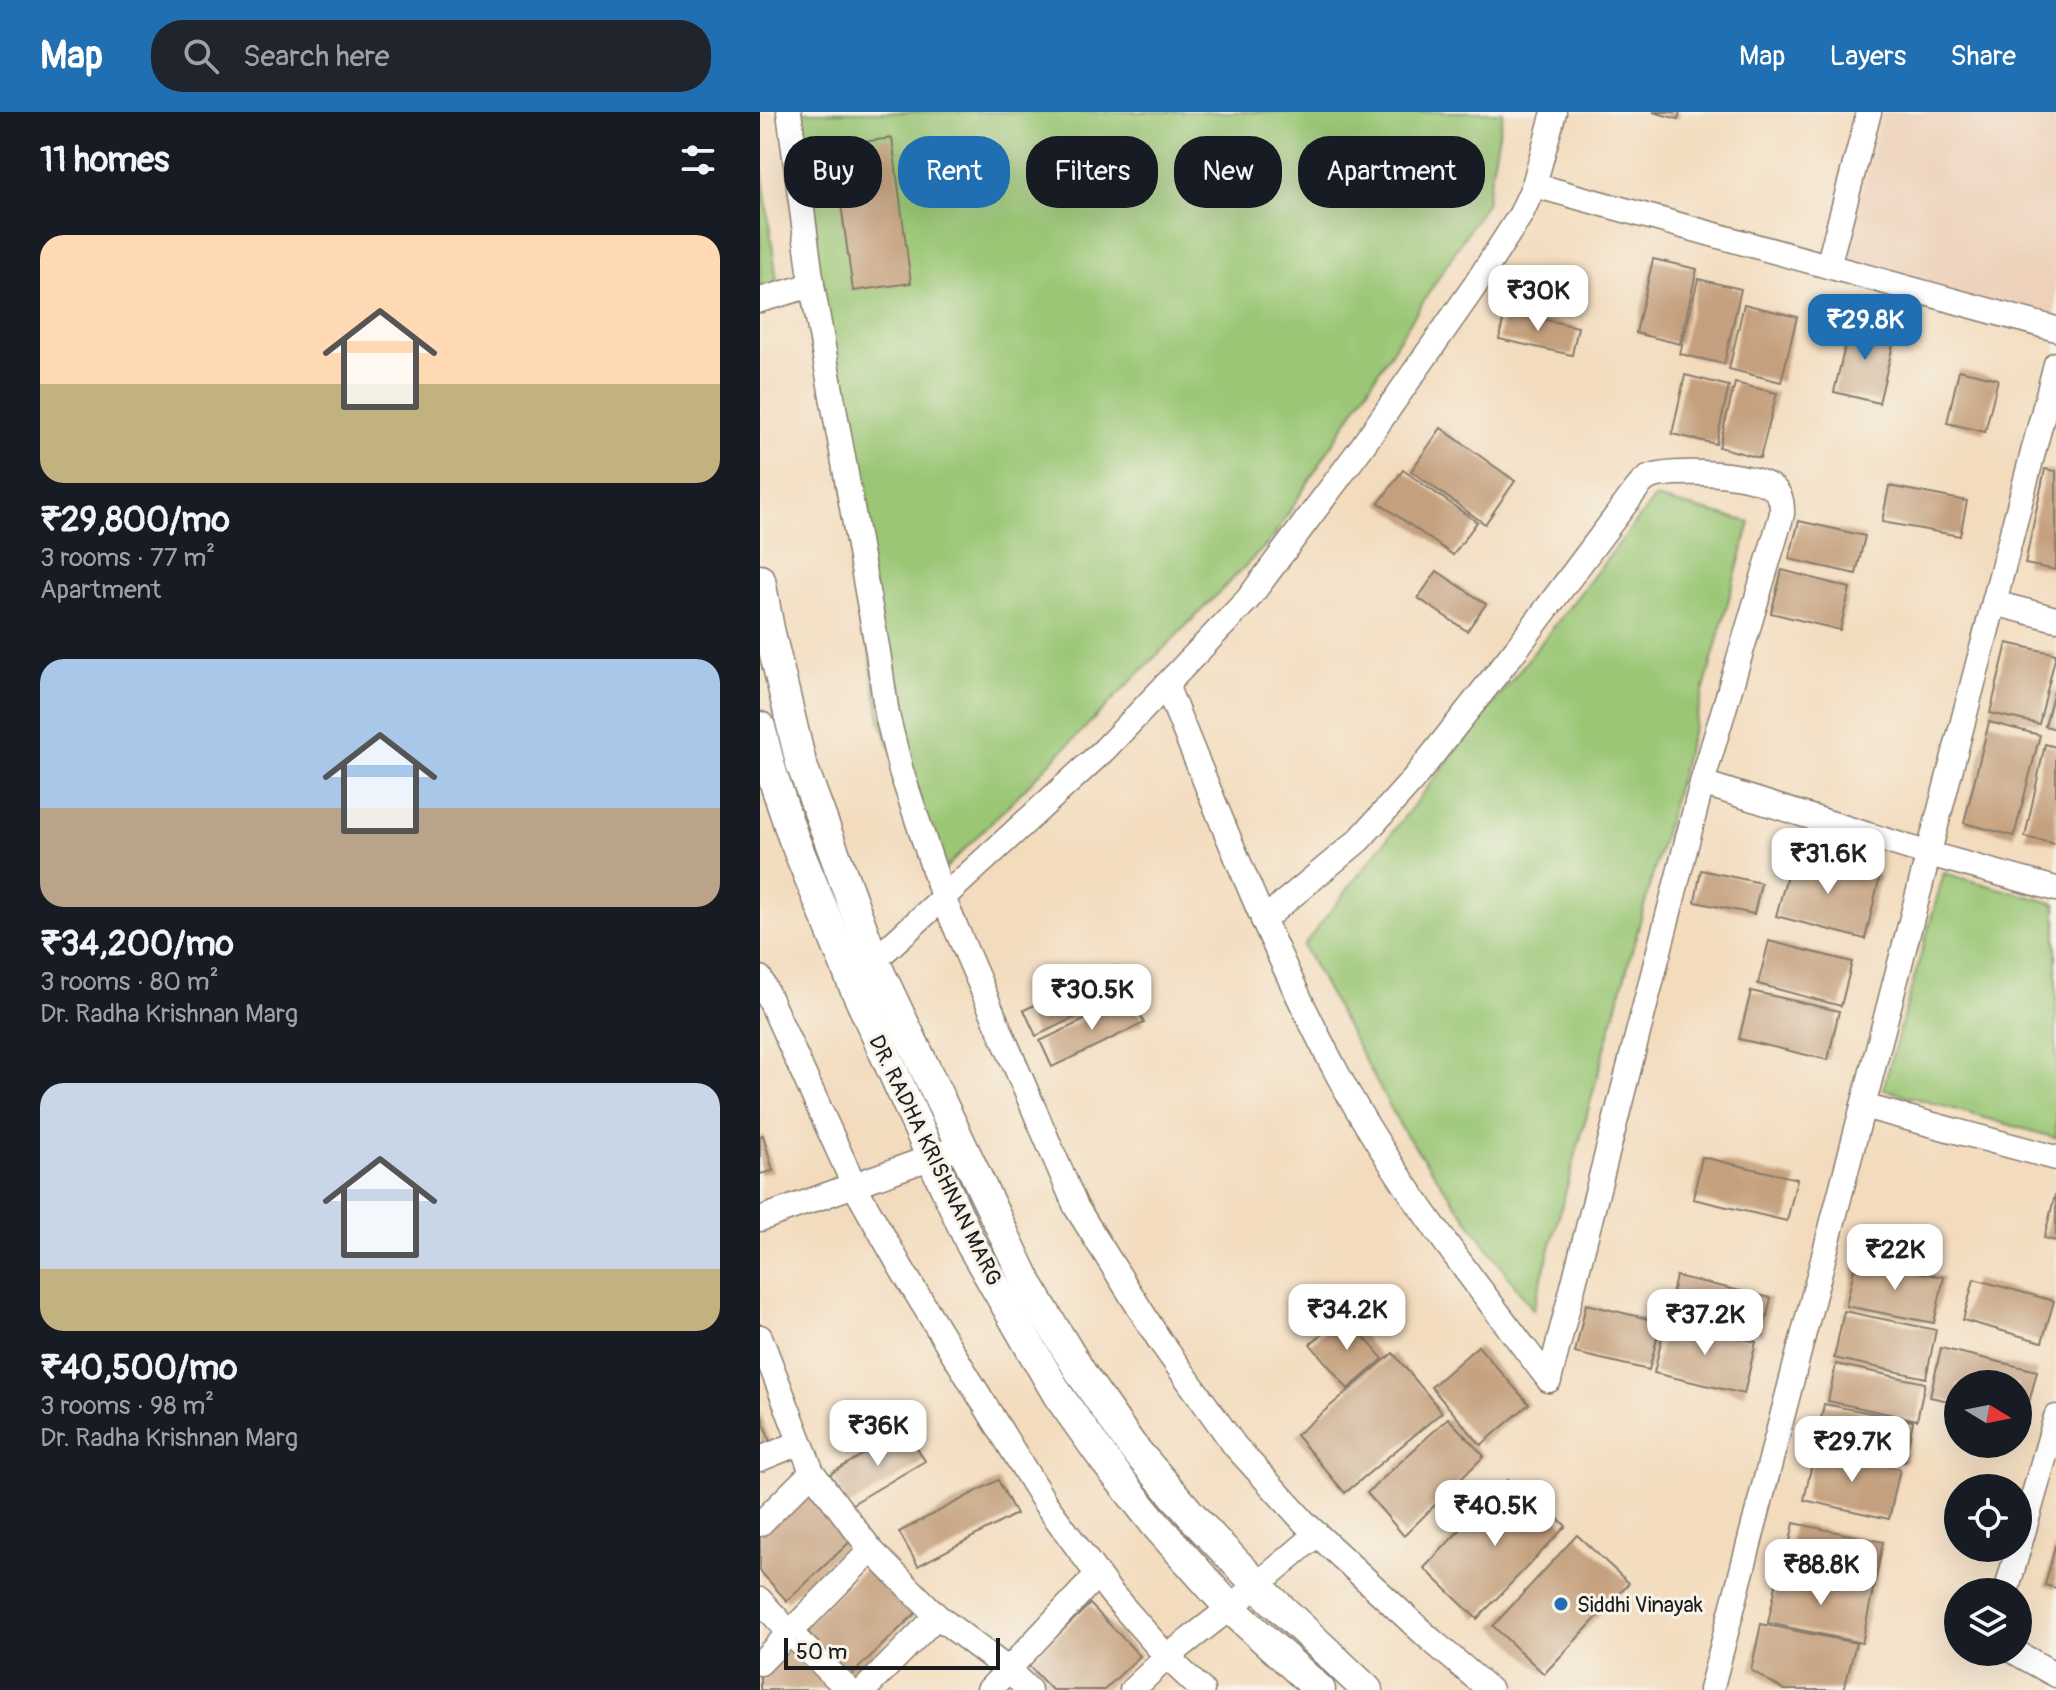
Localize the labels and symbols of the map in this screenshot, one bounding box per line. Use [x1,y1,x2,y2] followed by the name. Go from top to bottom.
[1491,265,1585,333] pin: ₹30K
[1800,294,1930,362] pin: ₹29.8K
[1763,828,1893,896] pin: ₹31.6K
[1027,964,1157,1032] pin: ₹30.5K
[862,1031,1008,1290] street label: DR. RADHA KRISHNAN MARG
[1848,1224,1942,1292] pin: ₹22K
[1282,1284,1412,1352] pin: ₹34.2K
[1640,1289,1770,1357] pin: ₹37.2K
[1944,1370,2032,1458] north arrow
[831,1400,925,1468] pin: ₹36K
[1787,1416,1917,1484] pin: ₹29.7K
[1430,1480,1560,1548] pin: ₹40.5K
[1756,1539,1886,1607] pin: ₹88.8K
[1577,1591,1703,1619] place label: Siddhi Vinayak
[1552,1595,1570,1613] marker: Siddhi Vinayak
[784,1634,1000,1670] scale bar

